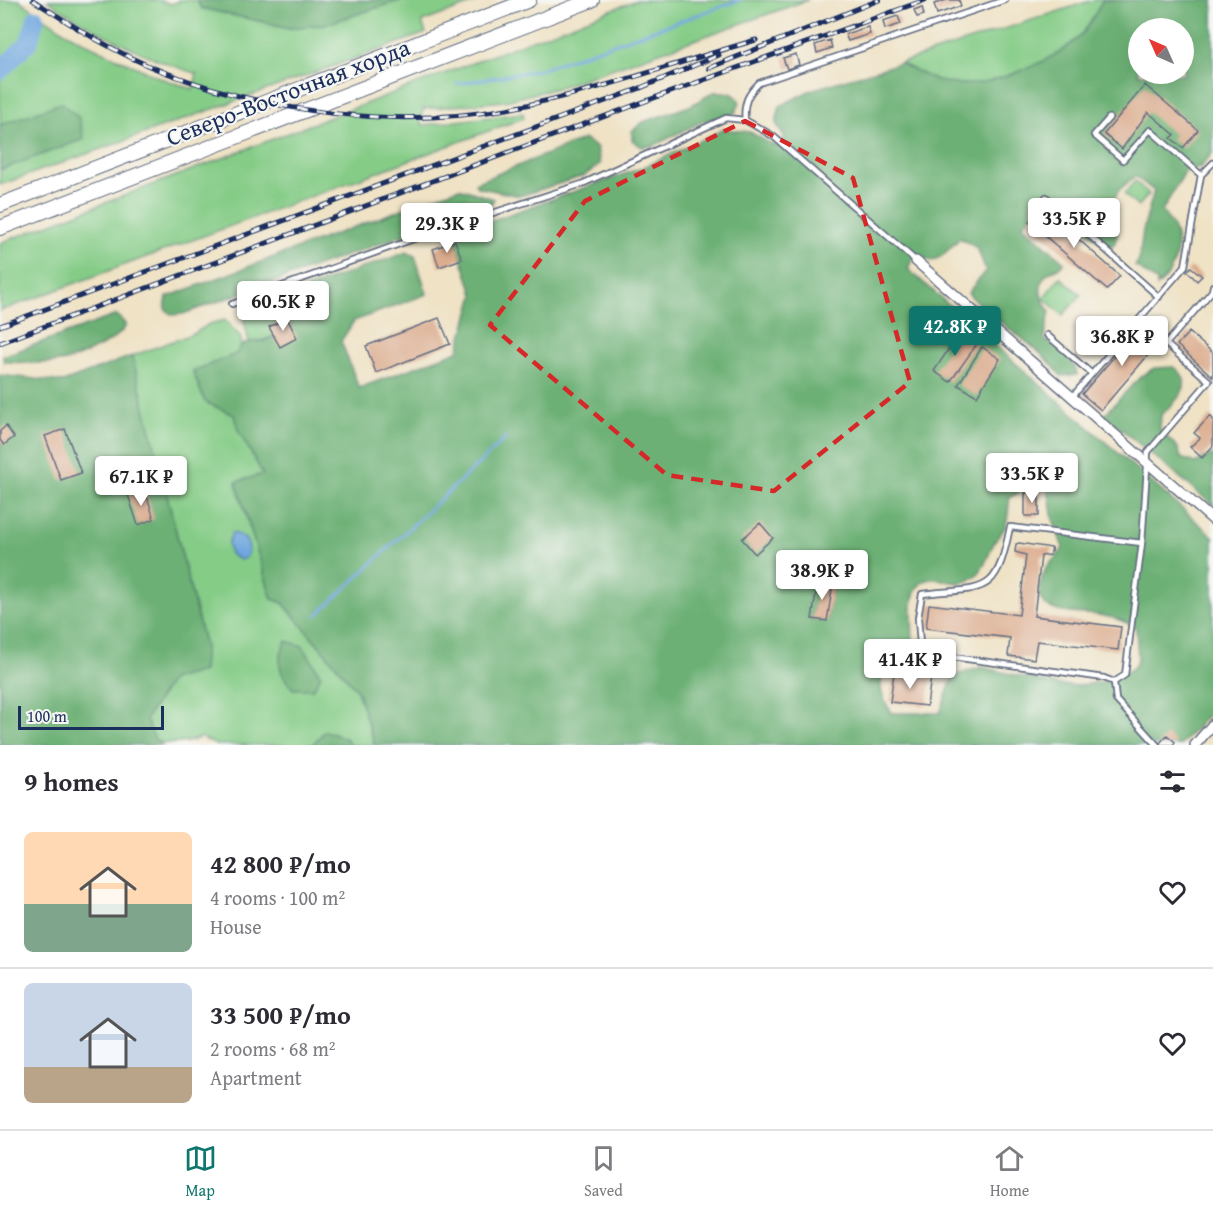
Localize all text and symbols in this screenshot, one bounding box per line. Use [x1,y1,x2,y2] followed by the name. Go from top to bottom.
[1128,18,1194,84] north arrow
[1128,18,1194,84] map controls
[161,29,415,155] street label: Северо-Восточная хорда
[1019,198,1129,249] pin: 33.5K ₽
[392,203,502,254] pin: 29.3K ₽
[1042,203,1106,232] text: 33.5K ₽
[415,208,479,237] text: 29.3K ₽
[228,281,338,332] pin: 60.5K ₽
[251,286,315,315] text: 60.5K ₽
[900,306,1010,357] pin: 42.8K ₽
[923,311,987,340] text: 42.8K ₽
[1067,316,1177,367] pin: 36.8K ₽
[1090,321,1154,350] text: 36.8K ₽
[977,453,1087,504] pin: 33.5K ₽
[86,456,196,507] pin: 67.1K ₽
[1000,458,1064,487] text: 33.5K ₽
[109,461,173,490] text: 67.1K ₽
[767,550,877,601] pin: 38.9K ₽
[790,555,854,584] text: 38.9K ₽
[855,639,965,690] pin: 41.4K ₽
[878,644,942,673] text: 41.4K ₽
[18,703,164,730] scale bar
[27,704,67,728] text: 100 m
[24,762,119,801] text: 9 homes
[1156,765,1189,798] icon: filters
[210,844,351,883] text: 42 800 ₽/mo
[72,856,144,928] icon: home
[1156,876,1189,909] icon: heart
[210,883,345,912] text: 4 rooms · 100 m²
[210,912,262,941] text: House
[210,995,351,1034] text: 33 500 ₽/mo
[72,1007,144,1079] icon: home
[1156,1027,1189,1060] icon: heart
[210,1034,336,1063] text: 2 rooms · 68 m²
[210,1063,302,1092] text: Apartment
[184,1142,217,1202] tab: Map
[584,1142,623,1202] tab: Saved
[990,1142,1029,1202] tab: Home

